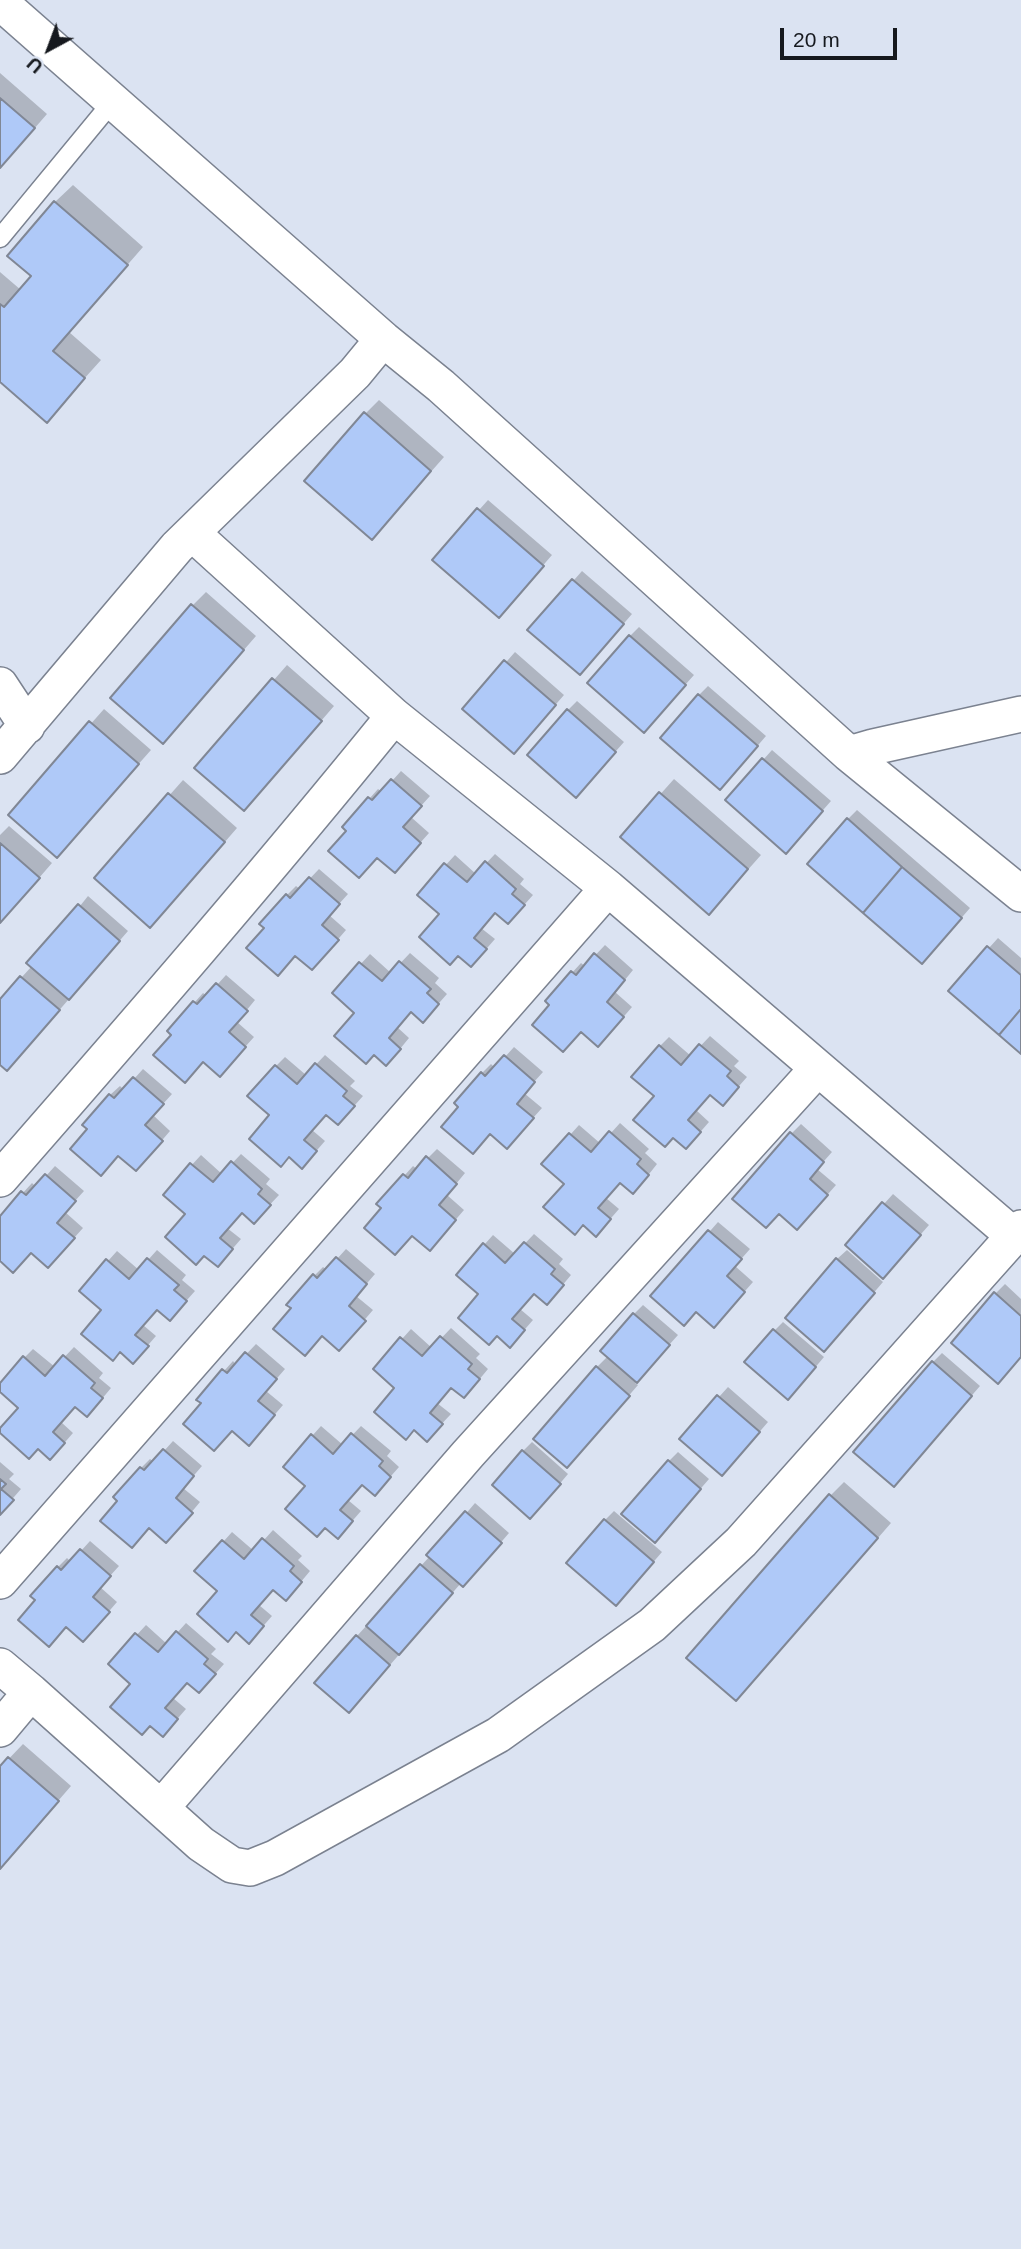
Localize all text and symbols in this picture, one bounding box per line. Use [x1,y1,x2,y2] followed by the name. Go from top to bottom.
[14,14,84,84] north arrow
[783,14,900,58] scale bar
[793,28,840,51] text: 20 m
[23,53,47,78] text: U

